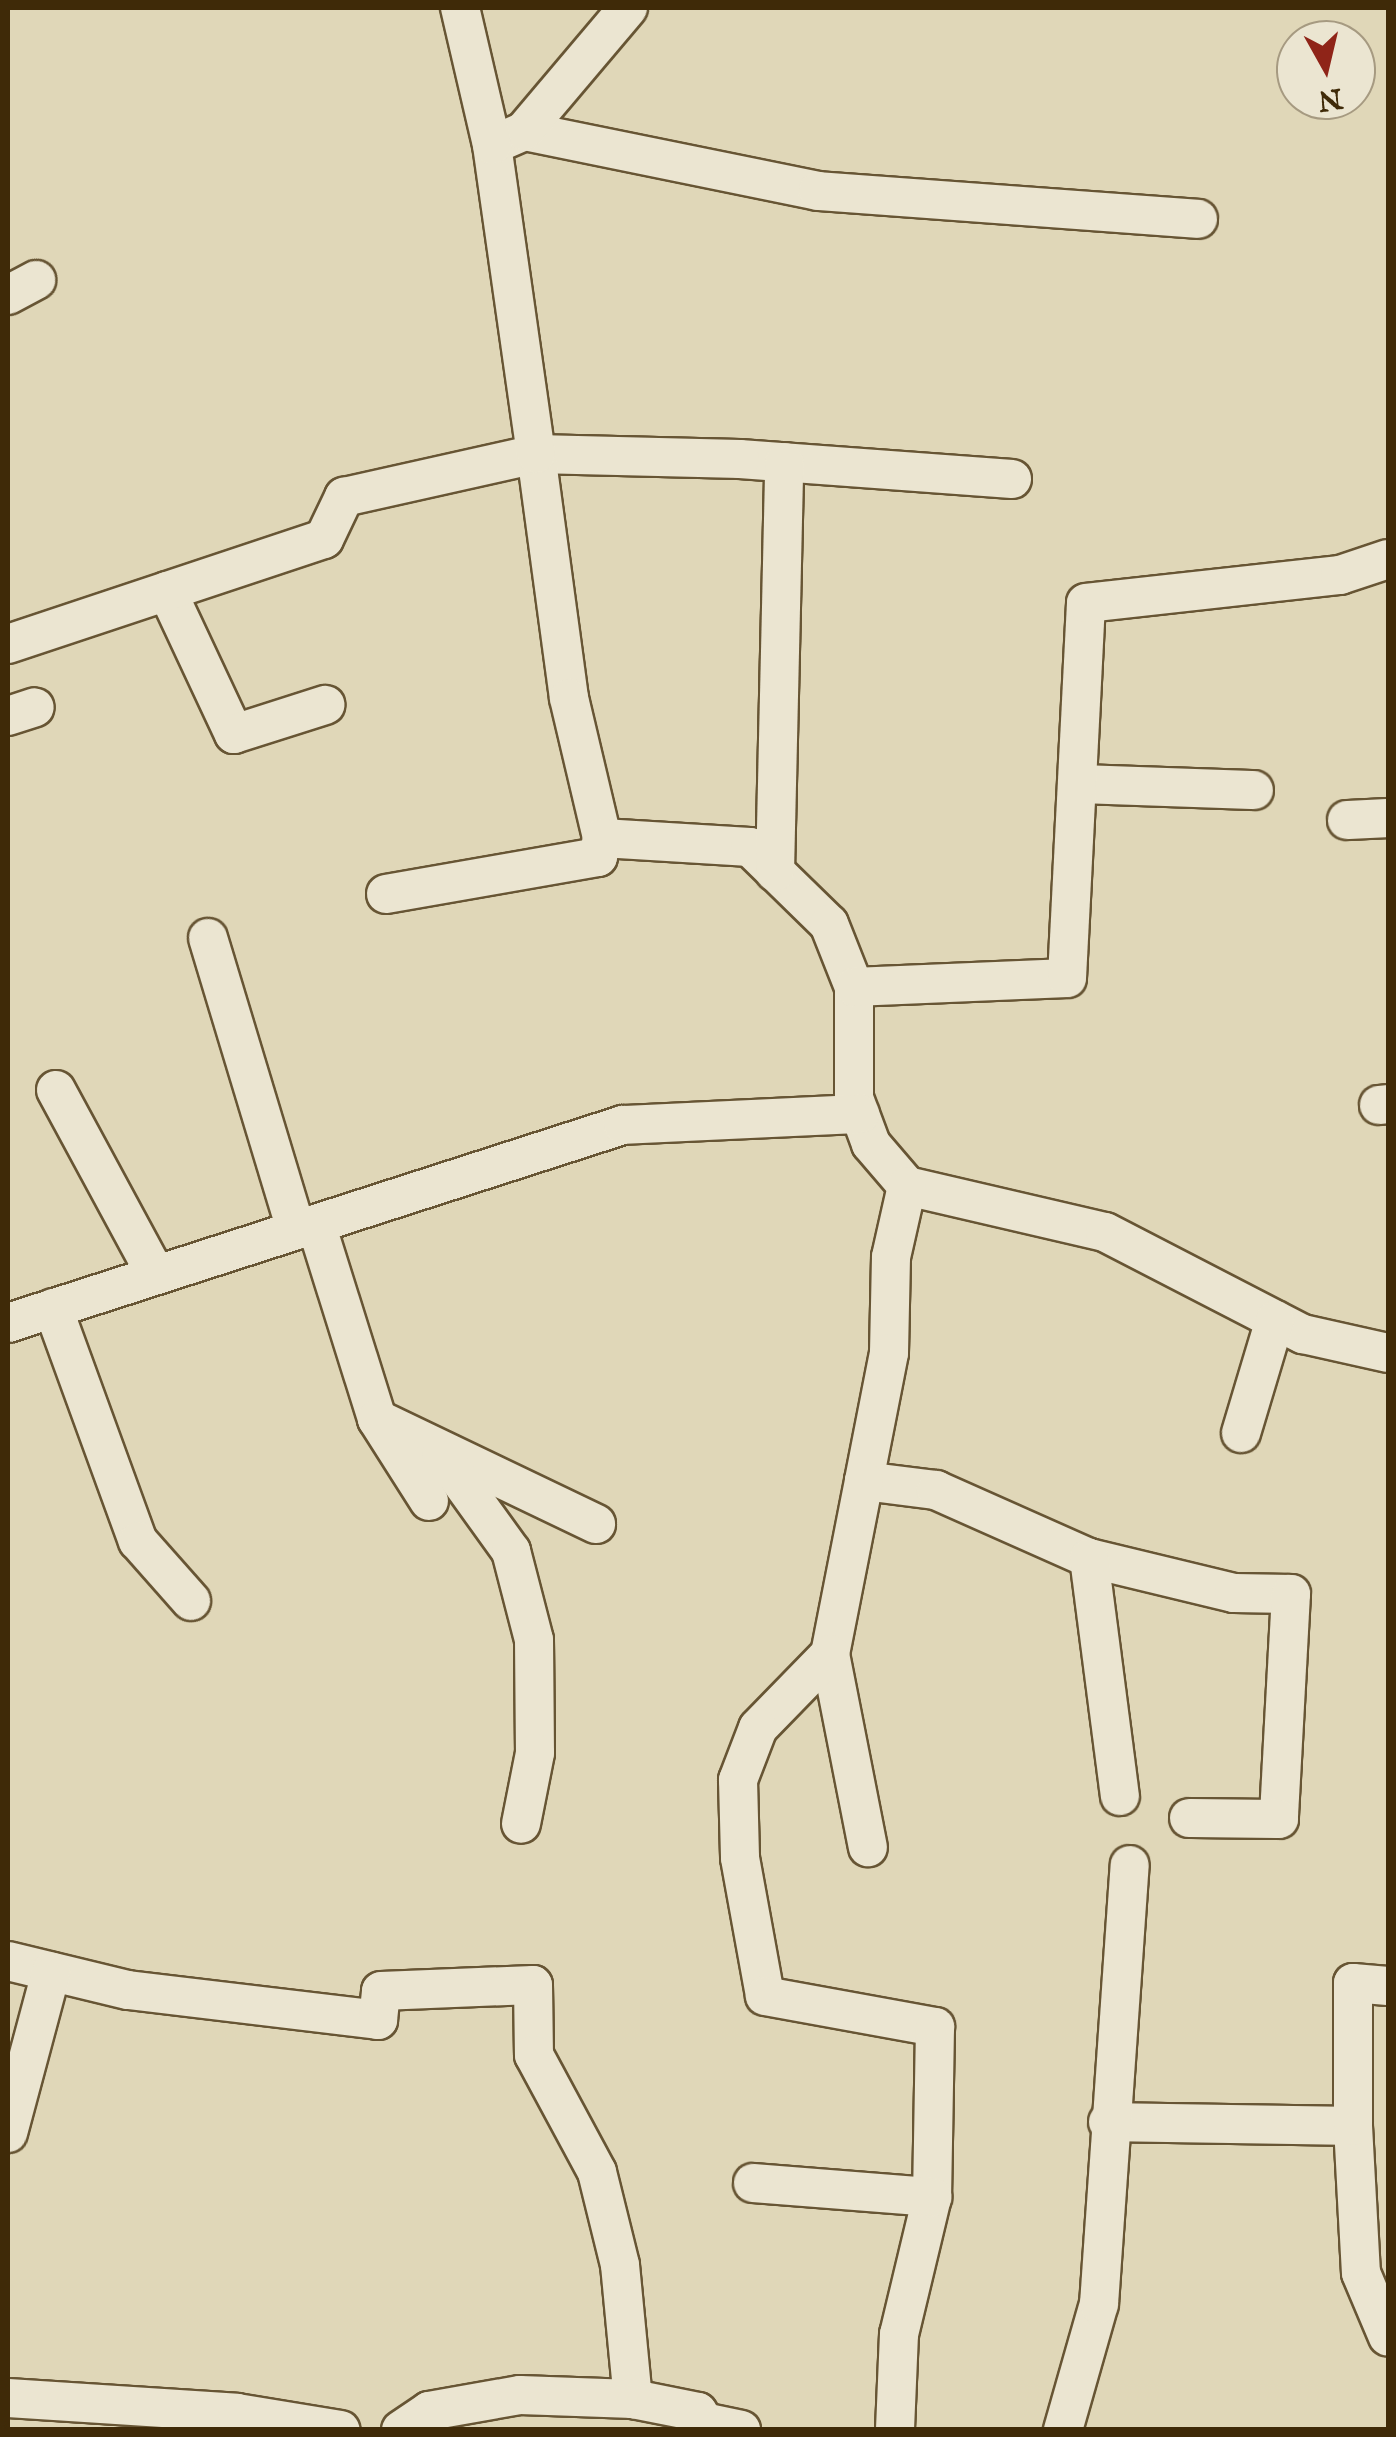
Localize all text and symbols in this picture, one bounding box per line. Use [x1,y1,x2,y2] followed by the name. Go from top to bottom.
[1276,20,1376,120] north arrow
[1316,79,1344,117] text: N

